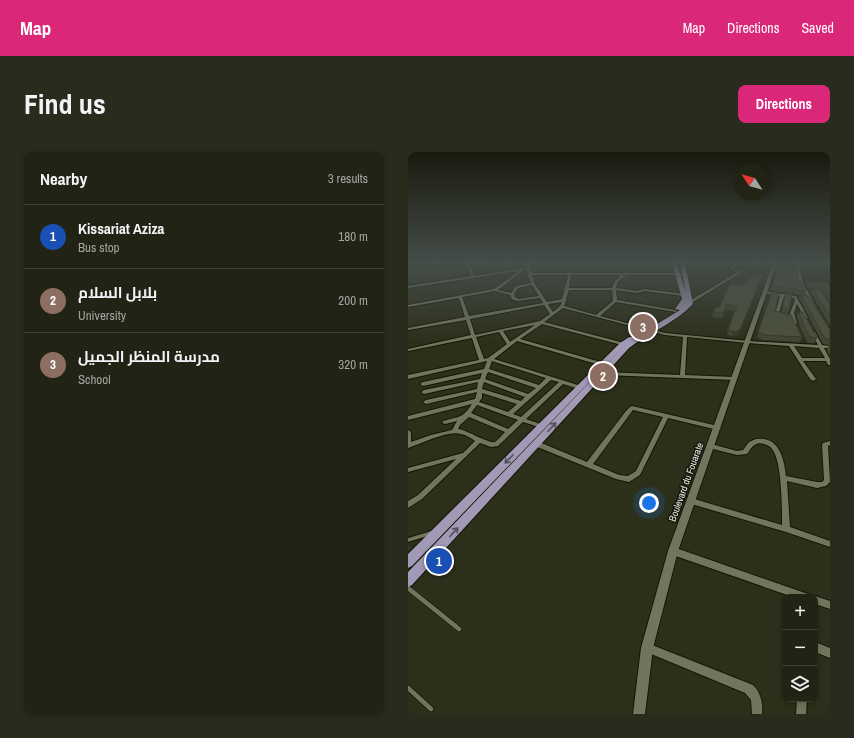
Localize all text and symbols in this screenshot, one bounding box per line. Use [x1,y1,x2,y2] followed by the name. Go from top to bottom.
[20,15,51,41] text: Map
[683,19,705,37] text: Map
[727,19,779,37] text: Directions
[801,19,834,37] text: Saved
[24,85,106,123] text: Find us
[738,85,830,123] button: Directions
[734,164,770,200] north arrow
[40,167,87,190] text: Nearby
[328,170,368,187] text: 3 results
[78,218,164,239] text: Kissariat Aziza
[50,228,56,245] text: 1
[338,228,368,245] text: 180 m
[78,239,119,256] text: Bus stop
[78,282,157,303] text: بلابل السلام
[50,292,56,309] text: 2
[338,292,368,309] text: 200 m
[78,307,126,324] text: University
[630,312,656,342] pin: 3
[78,346,220,367] text: مدرسة المنظر الجميل
[50,356,56,373] text: 3
[338,356,368,373] text: 320 m
[590,361,616,391] pin: 2
[78,371,111,388] text: School
[548,422,557,432] one-way arrow
[666,440,706,523] street label: Boulevard du Fouarate
[505,454,514,464] one-way arrow
[639,493,659,513] your location
[449,528,458,538] one-way arrow
[426,546,452,576] pin: 1
[782,594,818,702] map controls
[782,594,818,630] button: +
[782,630,818,666] button: −
[782,666,818,702] button: layers

